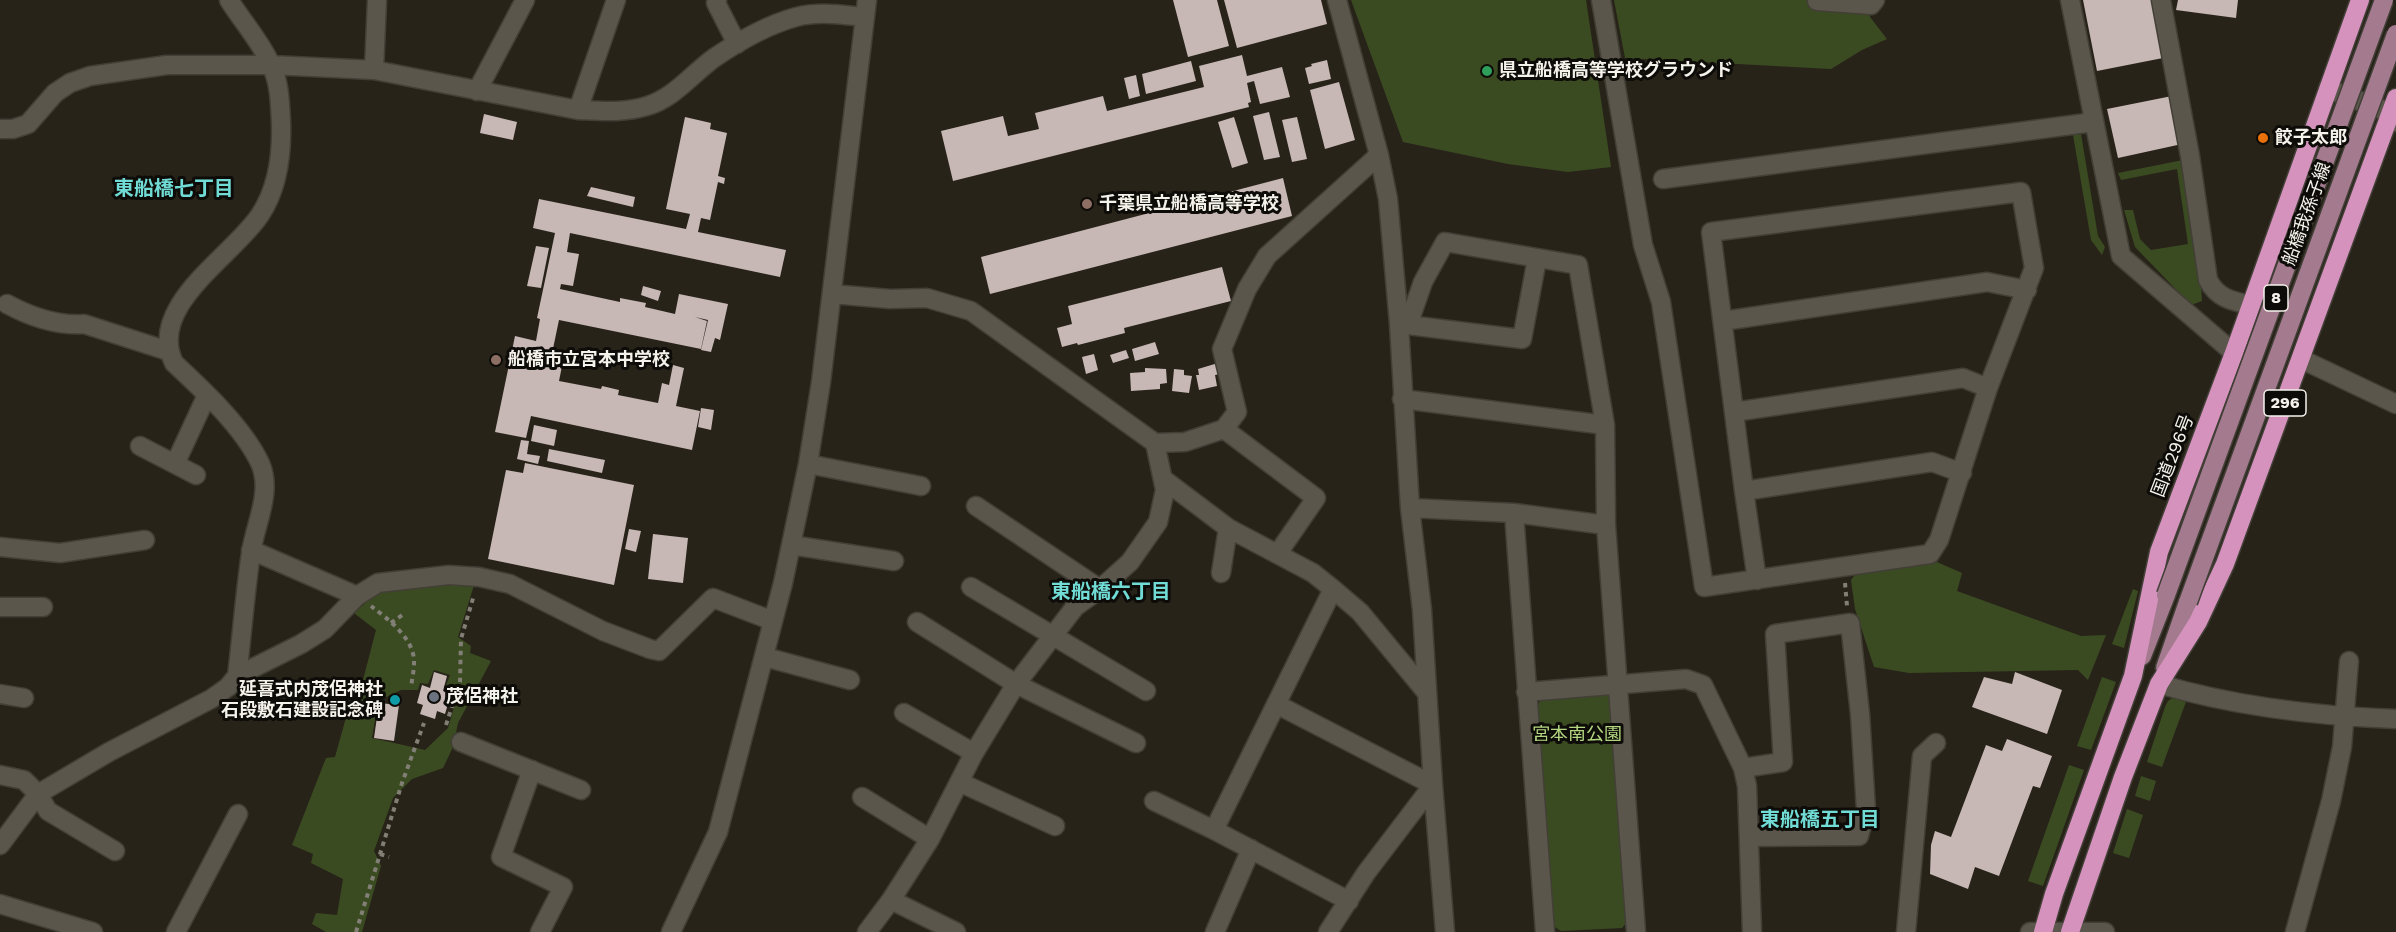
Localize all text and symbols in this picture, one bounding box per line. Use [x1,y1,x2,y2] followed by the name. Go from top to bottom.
[1499,60,1733,82] place label: 県立船橋高等学校グラウンド
[1480,64,1494,78] marker: 県立船橋高等学校グラウンド
[2275,127,2347,149] place label: 餃子太郎
[2256,131,2270,145] marker: 餃子太郎
[2278,160,2336,268] street label: 船橋我孫子線
[114,177,234,201] district label: 東船橋七丁目
[1099,193,1279,215] place label: 千葉県立船橋高等学校
[1080,197,1094,211] marker: 千葉県立船橋高等学校
[2264,285,2288,311] road number: 8
[508,349,670,371] place label: 船橋市立宮本中学校
[489,353,503,367] marker: 船橋市立宮本中学校
[2264,390,2306,416] road number: 296
[2147,412,2199,500] street label: 国道296号
[1051,580,1171,604] district label: 東船橋六丁目
[221,679,383,722] place label: 延喜式内茂侶神社 石段敷石建設記念碑
[446,686,518,708] place label: 茂侶神社
[427,690,441,704] marker: 茂侶神社
[388,693,402,707] marker: 延喜式内茂侶神社 石段敷石建設記念碑
[1532,724,1622,746] park label: 宮本南公園
[1760,808,1880,832] district label: 東船橋五丁目

